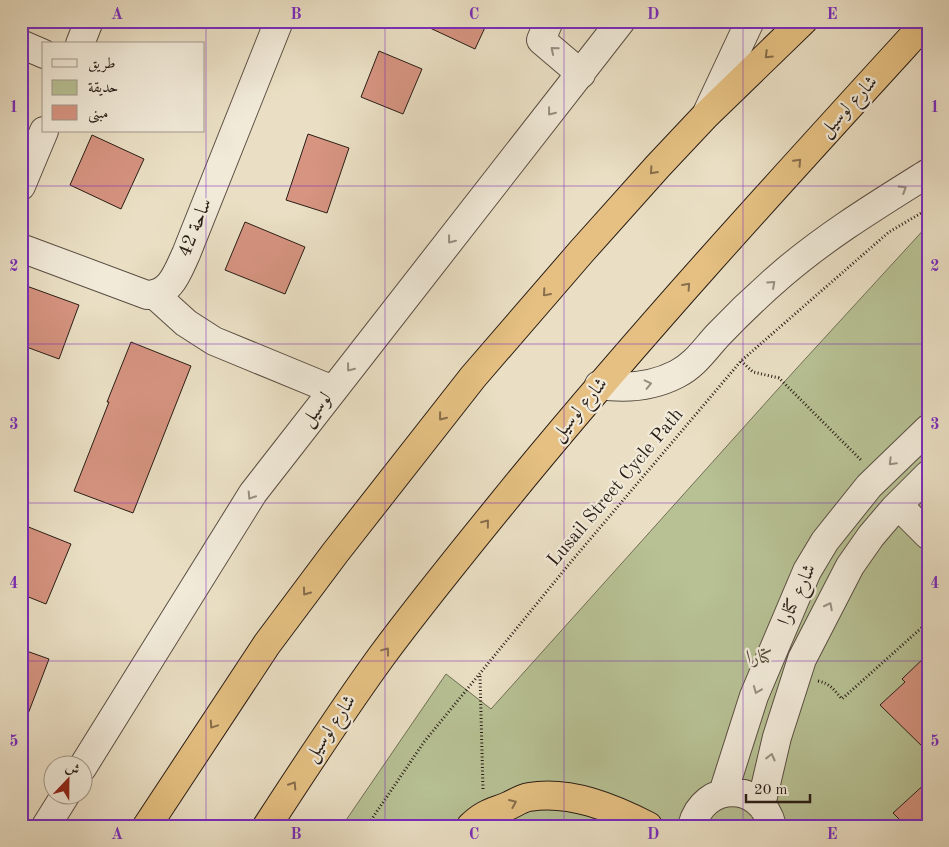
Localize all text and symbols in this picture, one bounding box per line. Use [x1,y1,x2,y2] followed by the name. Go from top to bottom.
[111,7,123,23] text: A
[290,7,302,23] text: B
[469,7,479,23] text: C
[647,7,659,23] text: D
[826,7,838,23] text: E
[42,42,205,132] legend
[550,47,559,56] one-way arrow
[764,49,773,58] one-way arrow
[88,57,115,73] text: طريق
[816,73,885,144] street label: شارع لوسيل
[88,81,118,96] text: حديقة
[9,100,19,116] text: 1
[930,100,940,116] text: 1
[549,106,557,115] one-way arrow
[88,107,108,124] text: مبنى
[792,158,801,167] one-way arrow
[650,165,659,174] one-way arrow
[897,185,906,195] one-way arrow
[176,196,216,260] street label: ساحة 42
[448,234,456,243] one-way arrow
[9,259,19,275] text: 2
[930,259,940,275] text: 2
[766,281,775,290] one-way arrow
[681,283,690,292] one-way arrow
[543,287,552,296] one-way arrow
[347,362,356,371] one-way arrow
[548,375,615,448] street label: شارع لوسيل
[643,379,652,390] one-way arrow
[298,389,338,432] street label: لوسيل
[545,405,687,571] street label: Lusail Street Cycle Path
[439,411,447,420] one-way arrow
[9,417,19,433] text: 3
[930,417,940,433] text: 3
[889,457,898,466] one-way arrow
[248,491,258,500] one-way arrow
[480,520,488,529] one-way arrow
[775,561,824,630] street label: شارع كتارا
[9,576,19,592] text: 4
[930,576,940,592] text: 4
[303,586,312,596] one-way arrow
[823,602,833,611] one-way arrow
[380,648,388,657] one-way arrow
[747,648,774,668] park label: كتارا
[752,685,763,694] one-way arrow
[302,692,363,768] street label: شارع لوسيل
[210,720,219,729] one-way arrow
[9,734,19,750] text: 5
[930,734,940,750] text: 5
[765,752,776,761] one-way arrow
[42,754,92,804] north arrow
[63,760,82,778] text: ش
[746,772,810,804] scale bar
[287,781,297,790] one-way arrow
[754,783,788,798] text: 20 m
[508,799,517,810] one-way arrow
[111,827,123,843] text: A
[290,827,302,843] text: B
[469,827,479,843] text: C
[647,827,659,843] text: D
[826,827,838,843] text: E

